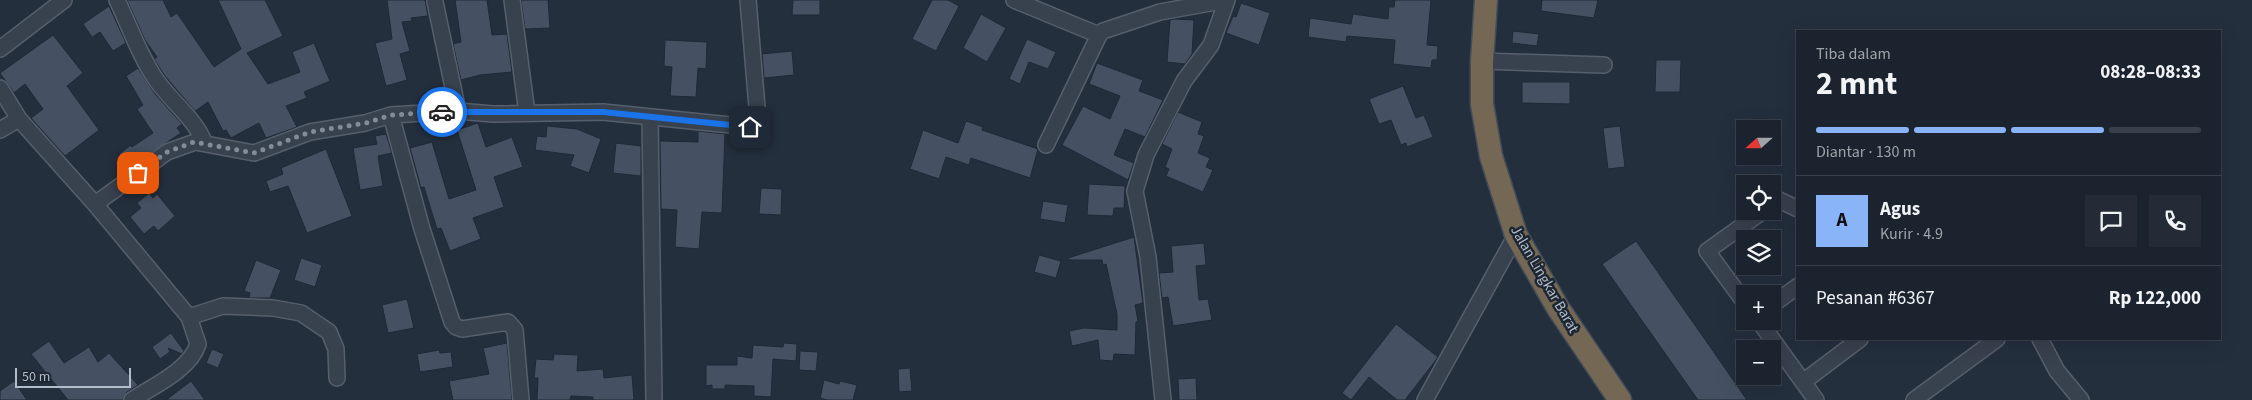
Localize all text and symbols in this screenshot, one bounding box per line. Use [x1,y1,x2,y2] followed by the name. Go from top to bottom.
[1816,43,1891,65] text: Tiba dalam
[2100,59,2201,86] text: 08:28–08:33
[1816,61,1897,107] text: 2 mnt
[417,87,467,137] courier
[428,98,456,126] icon: car
[729,106,771,148] pin
[736,113,764,141] icon: home
[1736,120,1781,165] north arrow
[1736,120,1781,385] map controls
[1816,141,1916,163] text: Diantar · 130 m
[117,152,159,194] pin
[124,159,152,187] icon: bag
[1736,175,1781,220] button: locate
[2085,195,2137,247] button: chat
[2149,195,2201,247] button: phone
[1880,196,1920,223] text: Agus
[1837,207,1847,234] text: A
[1505,222,1584,337] street label: Jalan Lingkar Barat
[1880,223,1943,245] text: Kurir · 4.9
[1736,230,1781,275] button: layers
[1736,285,1781,330] button: +
[1816,285,1935,312] text: Pesanan #6367
[2109,285,2201,312] text: Rp 122,000
[1736,340,1781,385] button: −
[15,365,131,388] scale bar
[22,367,50,387] text: 50 m

